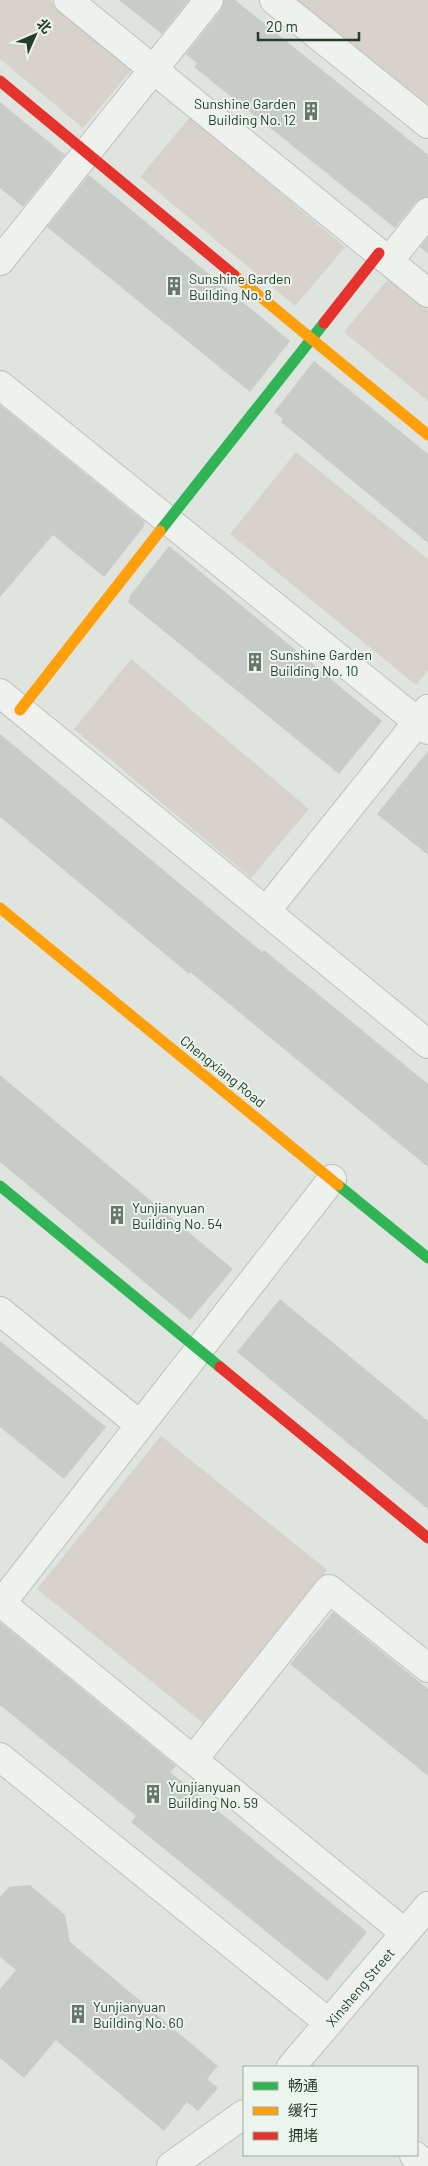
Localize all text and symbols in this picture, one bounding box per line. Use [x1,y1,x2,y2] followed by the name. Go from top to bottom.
[10,10,60,60] north arrow
[258,10,359,42] scale bar
[34,14,56,36] text: 北
[266,17,298,35] text: 20 m
[194,95,296,128] place label: Sunshine Garden Building No. 12
[300,100,322,122] building icon: Sunshine Garden Building No. 12
[189,270,291,303] place label: Sunshine Garden Building No. 8
[163,275,185,297] building icon: Sunshine Garden Building No. 8
[270,646,372,679] place label: Sunshine Garden Building No. 10
[244,651,266,673] building icon: Sunshine Garden Building No. 10
[177,1031,269,1111] street label: Chengxiang Road
[132,1199,223,1232] place label: Yunjianyuan Building No. 54
[106,1204,128,1226] building icon: Yunjianyuan Building No. 54
[168,1778,258,1811] place label: Yunjianyuan Building No. 59
[142,1783,164,1805] building icon: Yunjianyuan Building No. 59
[322,1944,398,2030] street label: Xinsheng Street
[93,1998,184,2031] place label: Yunjianyuan Building No. 60
[67,2003,89,2025] building icon: Yunjianyuan Building No. 60
[243,2066,418,2156] legend
[288,2076,318,2094] text: 畅通
[288,2101,318,2119] text: 缓行
[288,2126,318,2144] text: 拥堵

